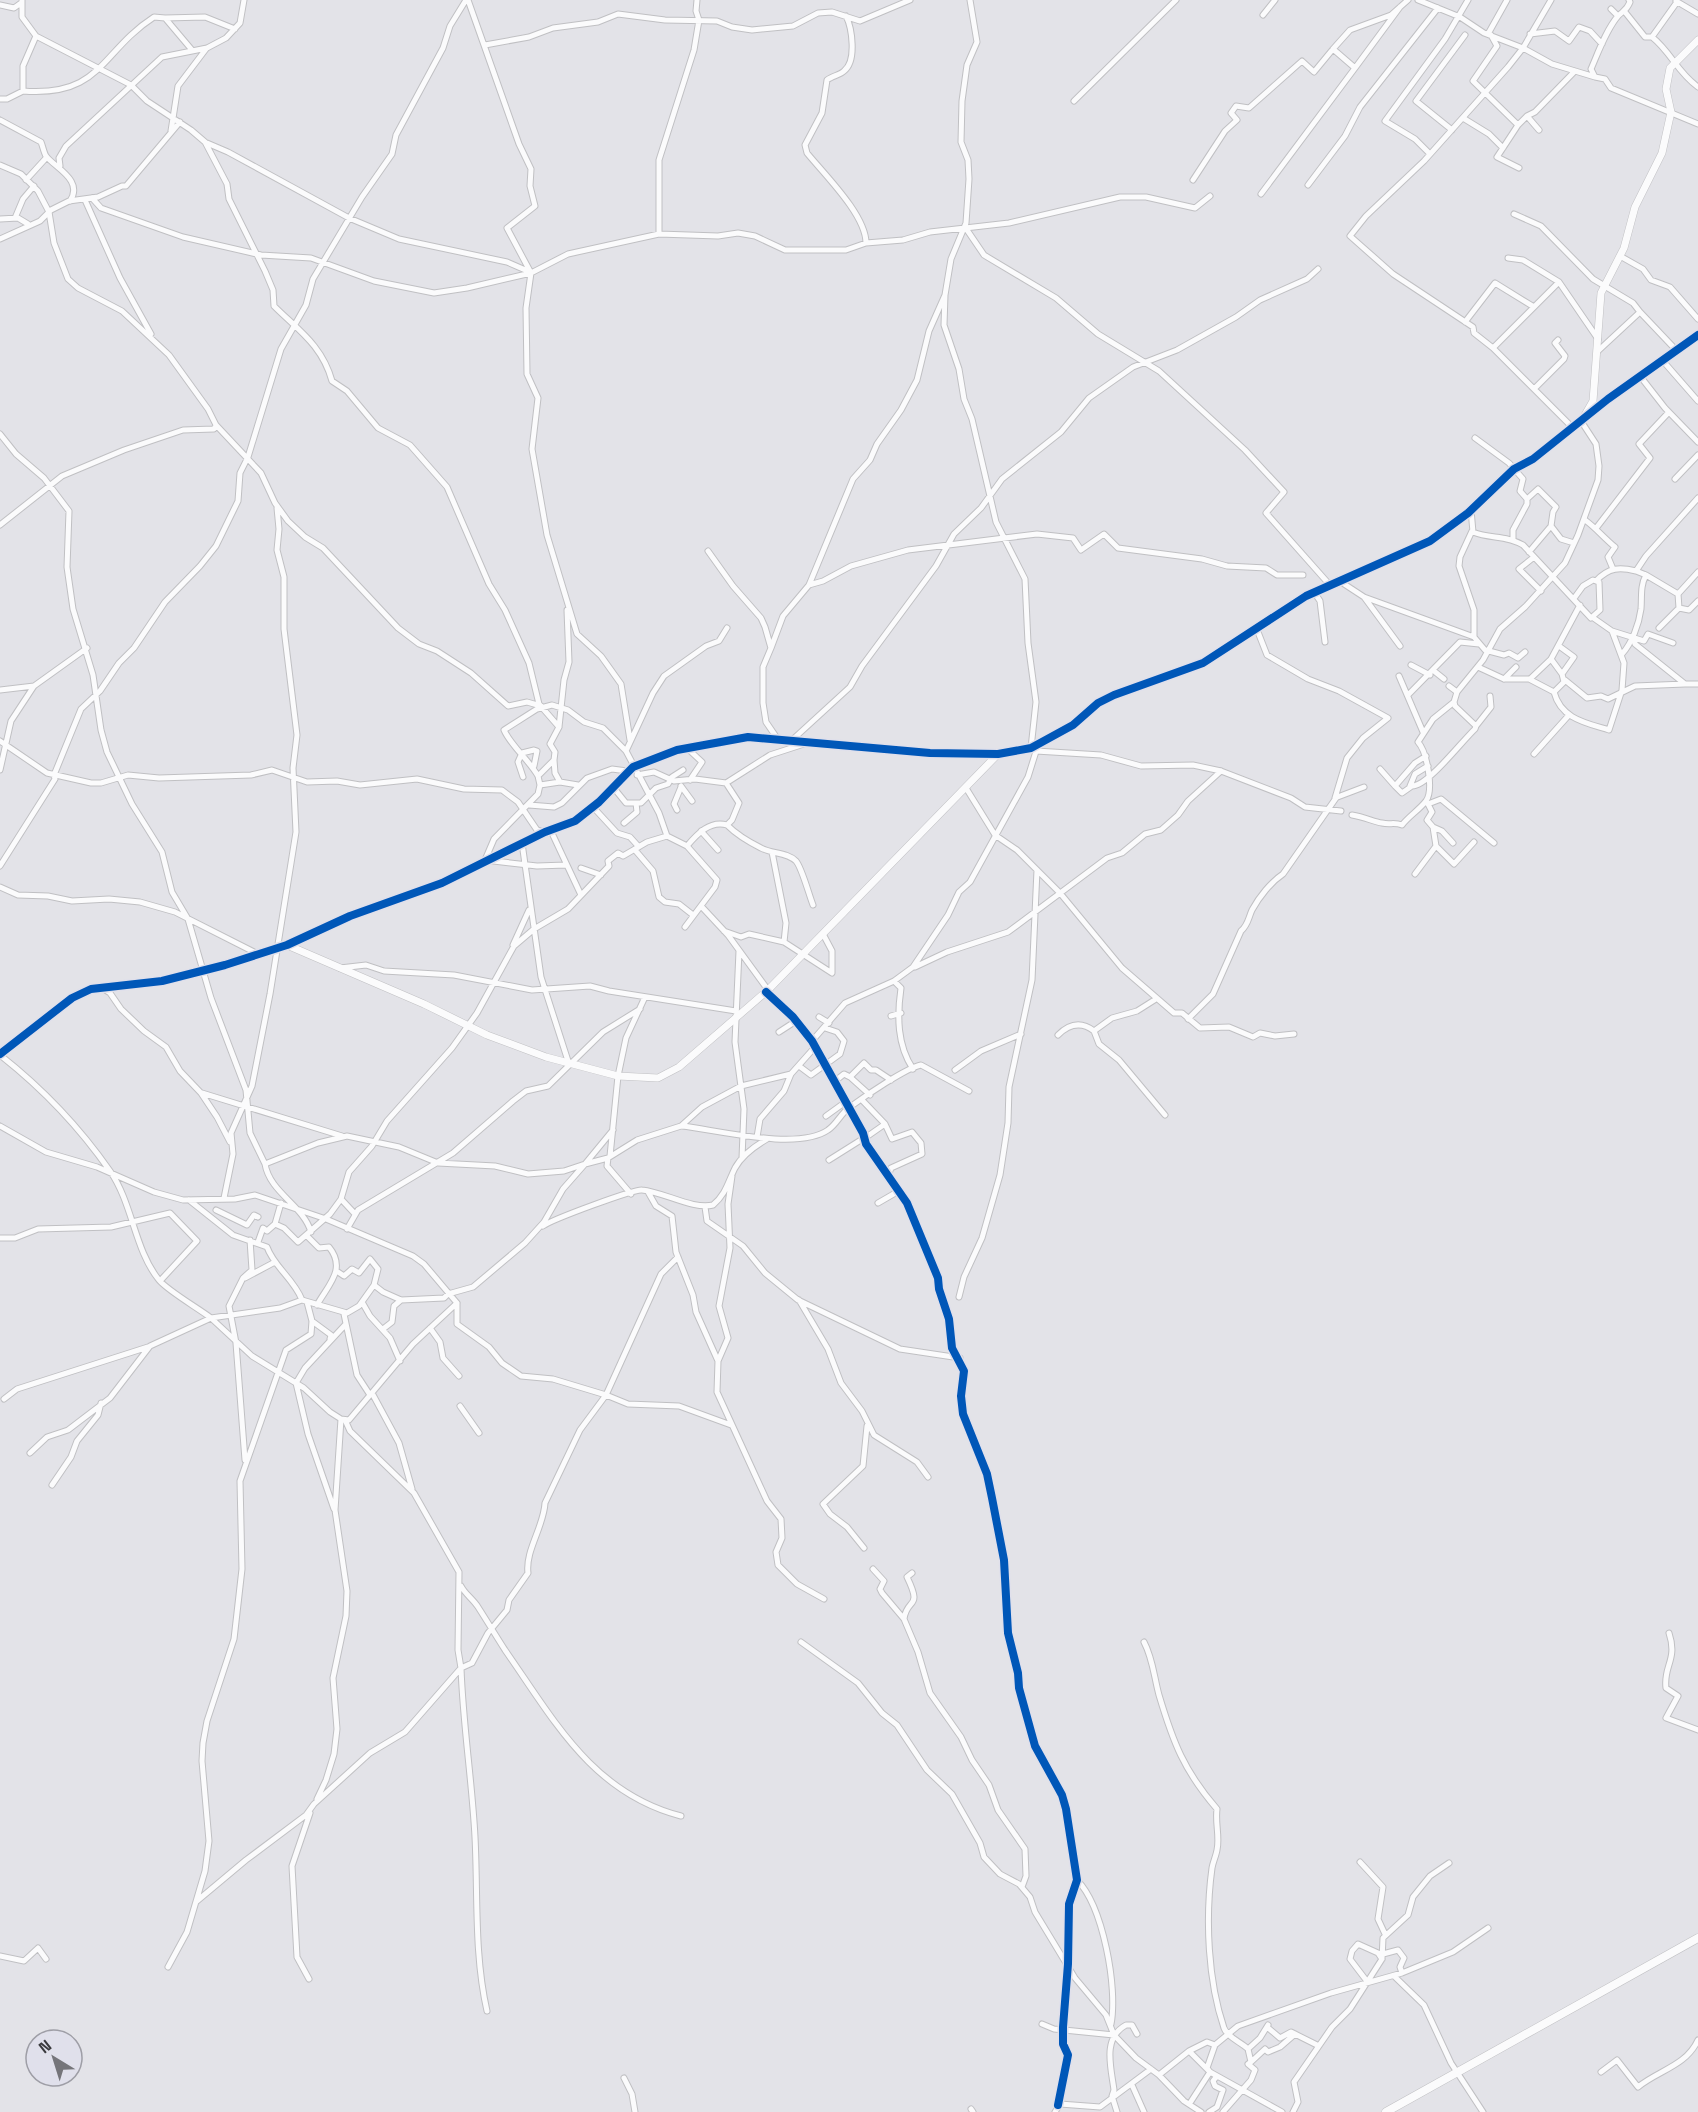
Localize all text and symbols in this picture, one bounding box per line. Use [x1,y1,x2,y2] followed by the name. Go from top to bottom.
[24,2028,84,2088] north arrow
[34,2035,56,2058] text: N

